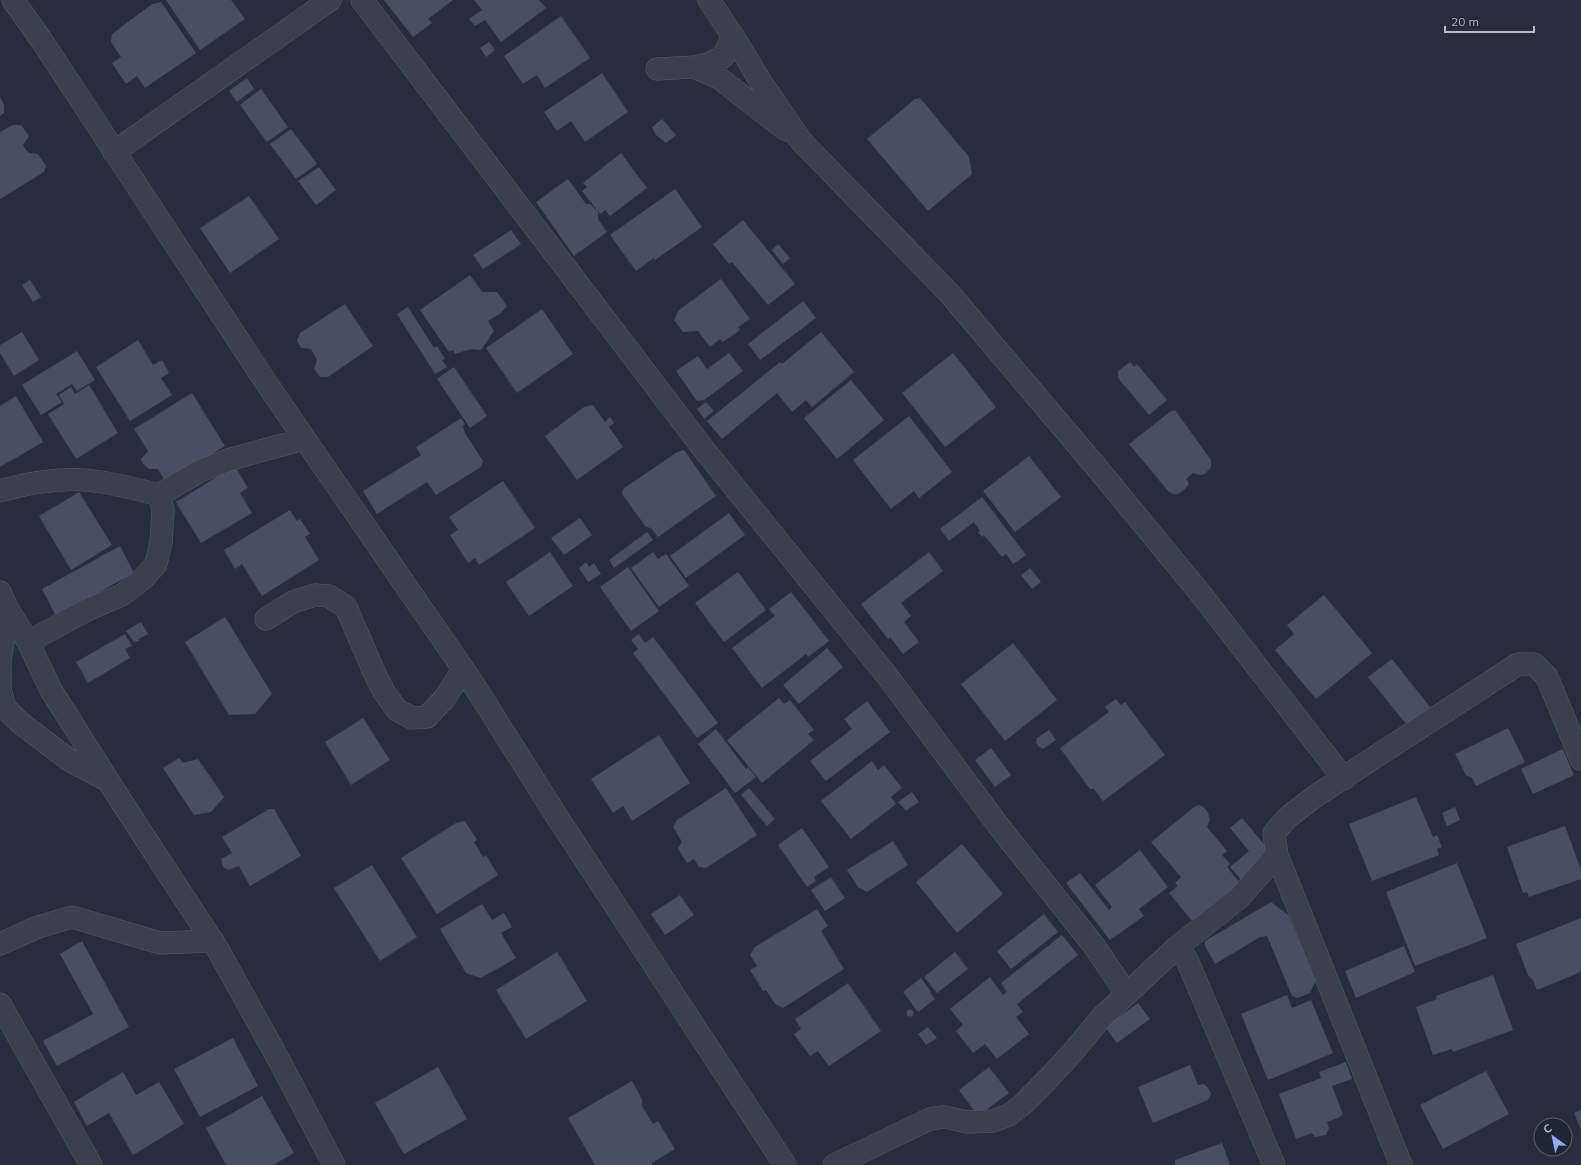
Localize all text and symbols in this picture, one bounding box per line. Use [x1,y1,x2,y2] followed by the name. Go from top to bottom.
[1445,8,1534,34] scale bar
[1451,14,1479,29] text: 20 m
[1533,1117,1573,1157] north arrow
[1541,1120,1555,1137] text: С

